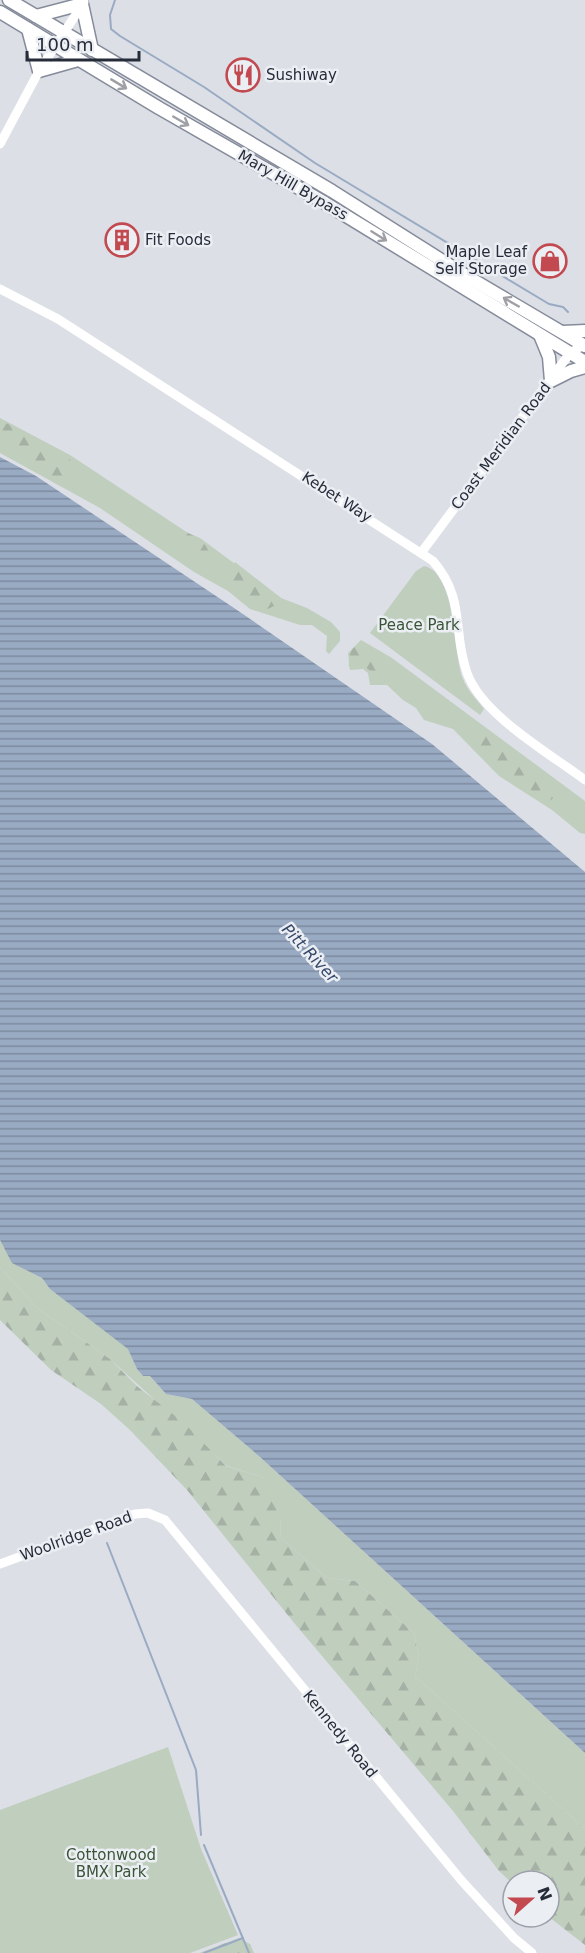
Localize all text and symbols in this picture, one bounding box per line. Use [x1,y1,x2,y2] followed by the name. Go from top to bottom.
[27,24,140,62] scale bar
[36,34,94,55] text: 100 m
[225,57,261,93] restaurant icon: Sushiway
[266,66,337,84] place label: Sushiway
[110,78,127,90] one-way arrow
[172,115,189,127] one-way arrow
[235,146,351,224] street label: Mary Hill Bypass
[104,222,140,258] building icon: Fit Foods
[145,231,211,249] place label: Fit Foods
[370,231,387,243] one-way arrow
[435,243,528,278] place label: Maple Leaf Self Storage
[532,243,568,279] shop icon: Maple Leaf Self Storage
[503,296,520,308] one-way arrow
[447,379,555,513] street label: Coast Meridian Road
[299,468,375,526] street label: Kebet Way
[378,616,460,634] park label: Peace Park
[278,920,343,987] water label: Pitt River
[18,1507,134,1565] street label: Woolridge Road
[299,1687,381,1781] street label: Kennedy Road
[66,1846,156,1881] park label: Cottonwood BMX Park
[501,1869,561,1929] north arrow
[533,1884,556,1903] text: N

